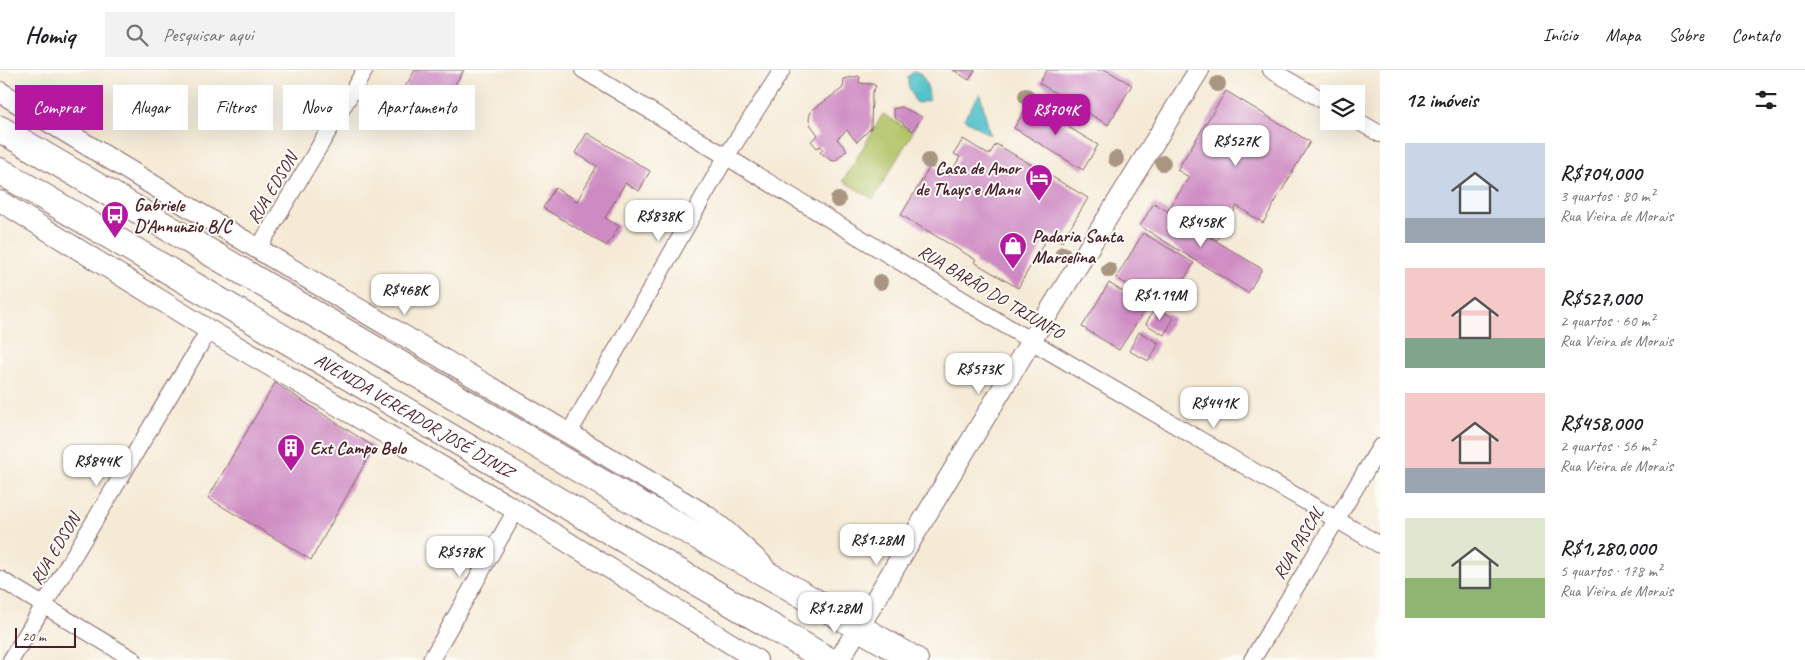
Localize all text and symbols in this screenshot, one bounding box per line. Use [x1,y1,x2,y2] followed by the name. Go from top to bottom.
[105,12,455,57] search box
[25,20,75,50] text: Homiq
[123,21,151,49] icon: search
[163,23,253,47] text: Pesquisar aqui
[1543,24,1578,46] text: Início
[1606,24,1640,46] text: Mapa
[1668,24,1704,46] text: Sobre
[1732,24,1780,46] text: Contato
[15,85,103,130] chip: Comprar
[113,85,188,130] chip: Alugar
[198,85,273,130] chip: Filtros
[283,85,349,130] chip: Novo
[359,85,475,130] chip: Apartamento
[1320,85,1365,130] map controls
[1320,85,1365,130] button: layers
[1752,86,1780,114] icon: filters
[1405,87,1478,113] text: 12 imóveis
[1015,93,1097,136] pin: R$704K
[1033,100,1079,120] text: R$704K
[1195,124,1277,167] pin: R$527K
[1213,131,1259,151] text: R$527K
[242,146,303,228] street label: RUA EDSON
[915,157,1023,200] place label: Casa de Amor de Thays e Manu
[1560,160,1642,186] text: R$704,000
[1024,163,1054,202] hotel icon: Casa de Amor de Thays e Manu
[1445,163,1505,223] icon: home
[1560,186,1655,206] text: 3 quartos · 80 m²
[134,194,234,237] place label: Gabriele D'Annunzio B/C
[100,200,130,239] bus stop icon: Gabriele D'Annunzio B/C
[618,200,700,242] pin: R$838K
[636,206,682,226] text: R$838K
[1160,206,1242,248] pin: R$458K
[1560,206,1673,226] text: Rua Vieira de Morais
[1178,212,1224,232] text: R$458K
[1032,225,1124,268] place label: Padaria Santa Marcelina
[998,231,1028,270] shop icon: Padaria Santa Marcelina
[915,240,1069,345] street label: RUA BARÃO DO TRIUNFO
[364,274,446,316] pin: R$468K
[1114,278,1206,321] pin: R$1.19M
[382,280,428,300] text: R$468K
[1134,285,1186,305] text: R$1.19M
[1560,285,1641,311] text: R$527,000
[1445,288,1505,348] icon: home
[1560,311,1655,331] text: 2 quartos · 60 m²
[1560,331,1673,351] text: Rua Vieira de Morais
[311,348,520,484] street label: AVENIDA VEREADOR JOSÉ DINIZ
[938,352,1020,395] pin: R$573K
[956,359,1002,379] text: R$573K
[1173,386,1255,429] pin: R$441K
[1191,393,1237,413] text: R$441K
[1560,410,1641,436] text: R$458,000
[1445,413,1505,473] icon: home
[276,433,306,472] building icon: Ext Campo Belo
[1560,436,1655,456] text: 2 quartos · 56 m²
[310,437,407,459] place label: Ext Campo Belo
[56,444,138,487] pin: R$844K
[74,451,120,471] text: R$844K
[1560,456,1673,476] text: Rua Vieira de Morais
[1268,503,1328,583] street label: RUA PASCAL
[25,507,86,589] street label: RUA EDSON
[831,524,923,566] pin: R$1.28M
[851,530,903,550] text: R$1.28M
[1560,535,1655,561] text: R$1,280,000
[419,536,501,578] pin: R$578K
[1445,538,1505,598] icon: home
[437,542,483,562] text: R$578K
[1560,561,1662,581] text: 5 quartos · 178 m²
[1560,581,1673,601] text: Rua Vieira de Morais
[789,592,881,634] pin: R$1.28M
[809,598,861,618] text: R$1.28M
[15,625,76,648] scale bar
[22,628,46,645] text: 20 m

